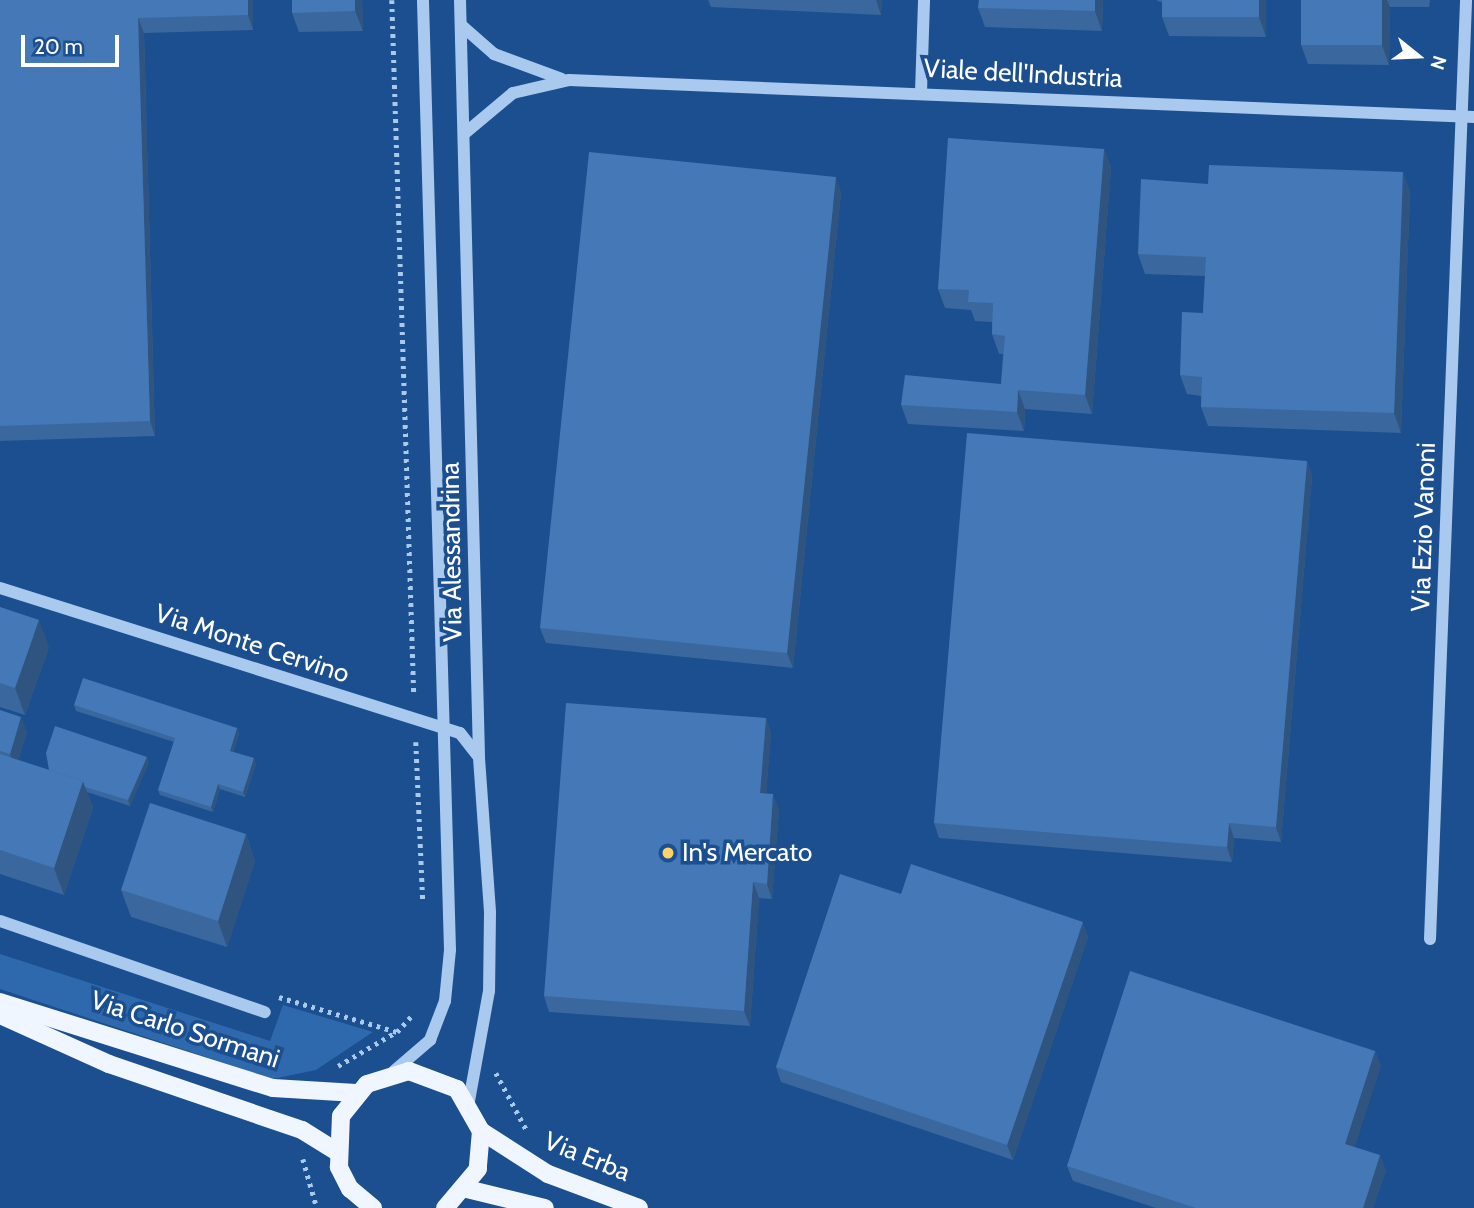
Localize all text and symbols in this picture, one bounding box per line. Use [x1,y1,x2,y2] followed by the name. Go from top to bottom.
[24,21,122,65] scale bar
[1383,21,1453,91] north arrow
[34,34,83,59] text: 20 m
[923,53,1123,95] street label: Viale dell'Industria
[1425,53,1451,73] text: N
[1405,442,1443,612] street label: Via Ezio Vanoni
[435,462,469,642] street label: Via Alessandrina
[151,598,353,690] street label: Via Monte Cervino
[682,837,812,869] place label: In's Mercato
[660,845,676,861] marker: In's Mercato
[87,985,283,1075] street label: Via Carlo Sormani
[539,1126,635,1188] street label: Via Erba

